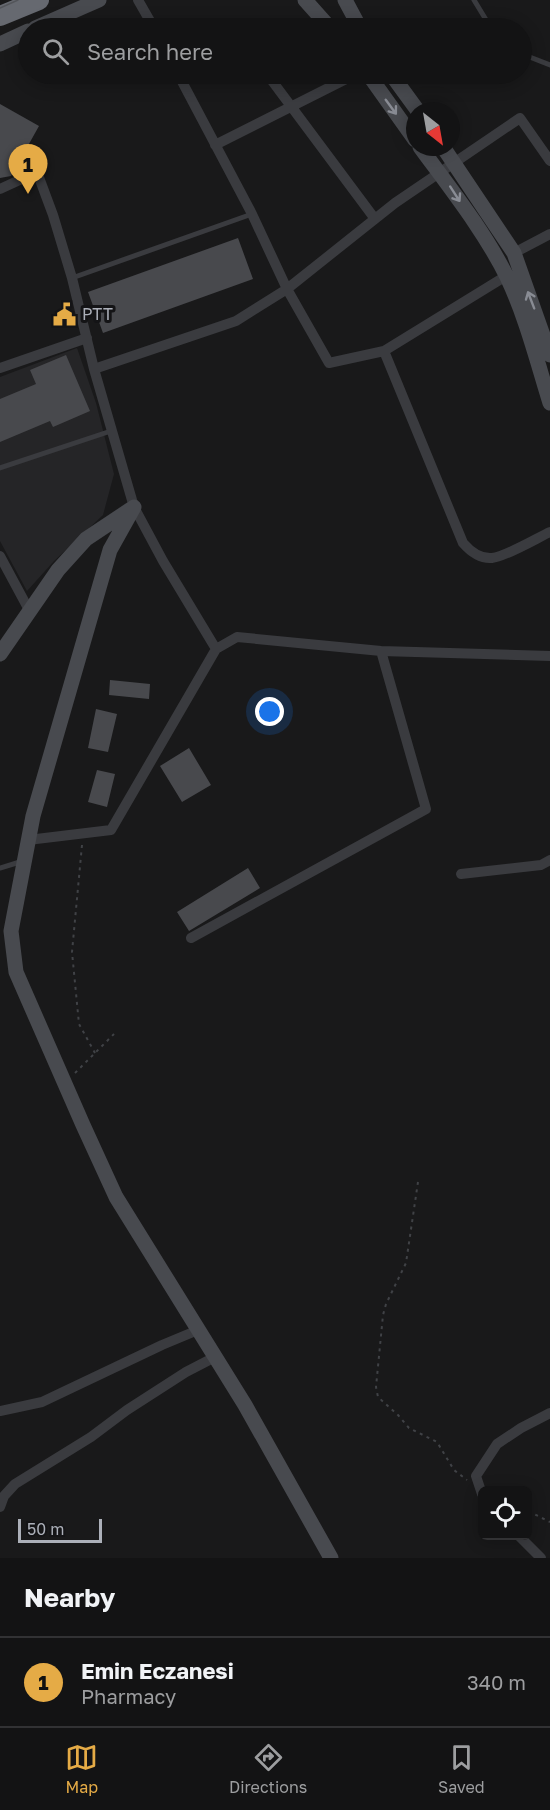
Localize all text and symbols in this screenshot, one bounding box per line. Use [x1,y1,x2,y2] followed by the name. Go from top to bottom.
[18,18,532,84] search box
[39,35,72,68] icon: search
[87,38,213,65] text: Search here
[385,98,397,114] one-way arrow
[406,102,460,156] north arrow
[9,144,48,194] pin: 1
[448,186,461,203] one-way arrow
[525,291,536,310] one-way arrow
[51,301,77,327] public building icon: PTT
[82,304,113,324] place label: PTT
[255,697,284,726] your location
[478,1486,532,1540] map controls
[478,1486,532,1540] button: locate
[18,1516,102,1544] scale bar
[27,1519,64,1539] text: 50 m
[24,1582,115,1613] text: Nearby
[81,1657,234,1684] text: Emin Eczanesi
[38,1670,49,1694] text: 1
[467,1670,526,1694] text: 340 m
[81,1684,176,1708] text: Pharmacy
[65,1741,98,1797] tab: Map
[229,1741,307,1797] tab: Directions
[438,1741,485,1797] tab: Saved

